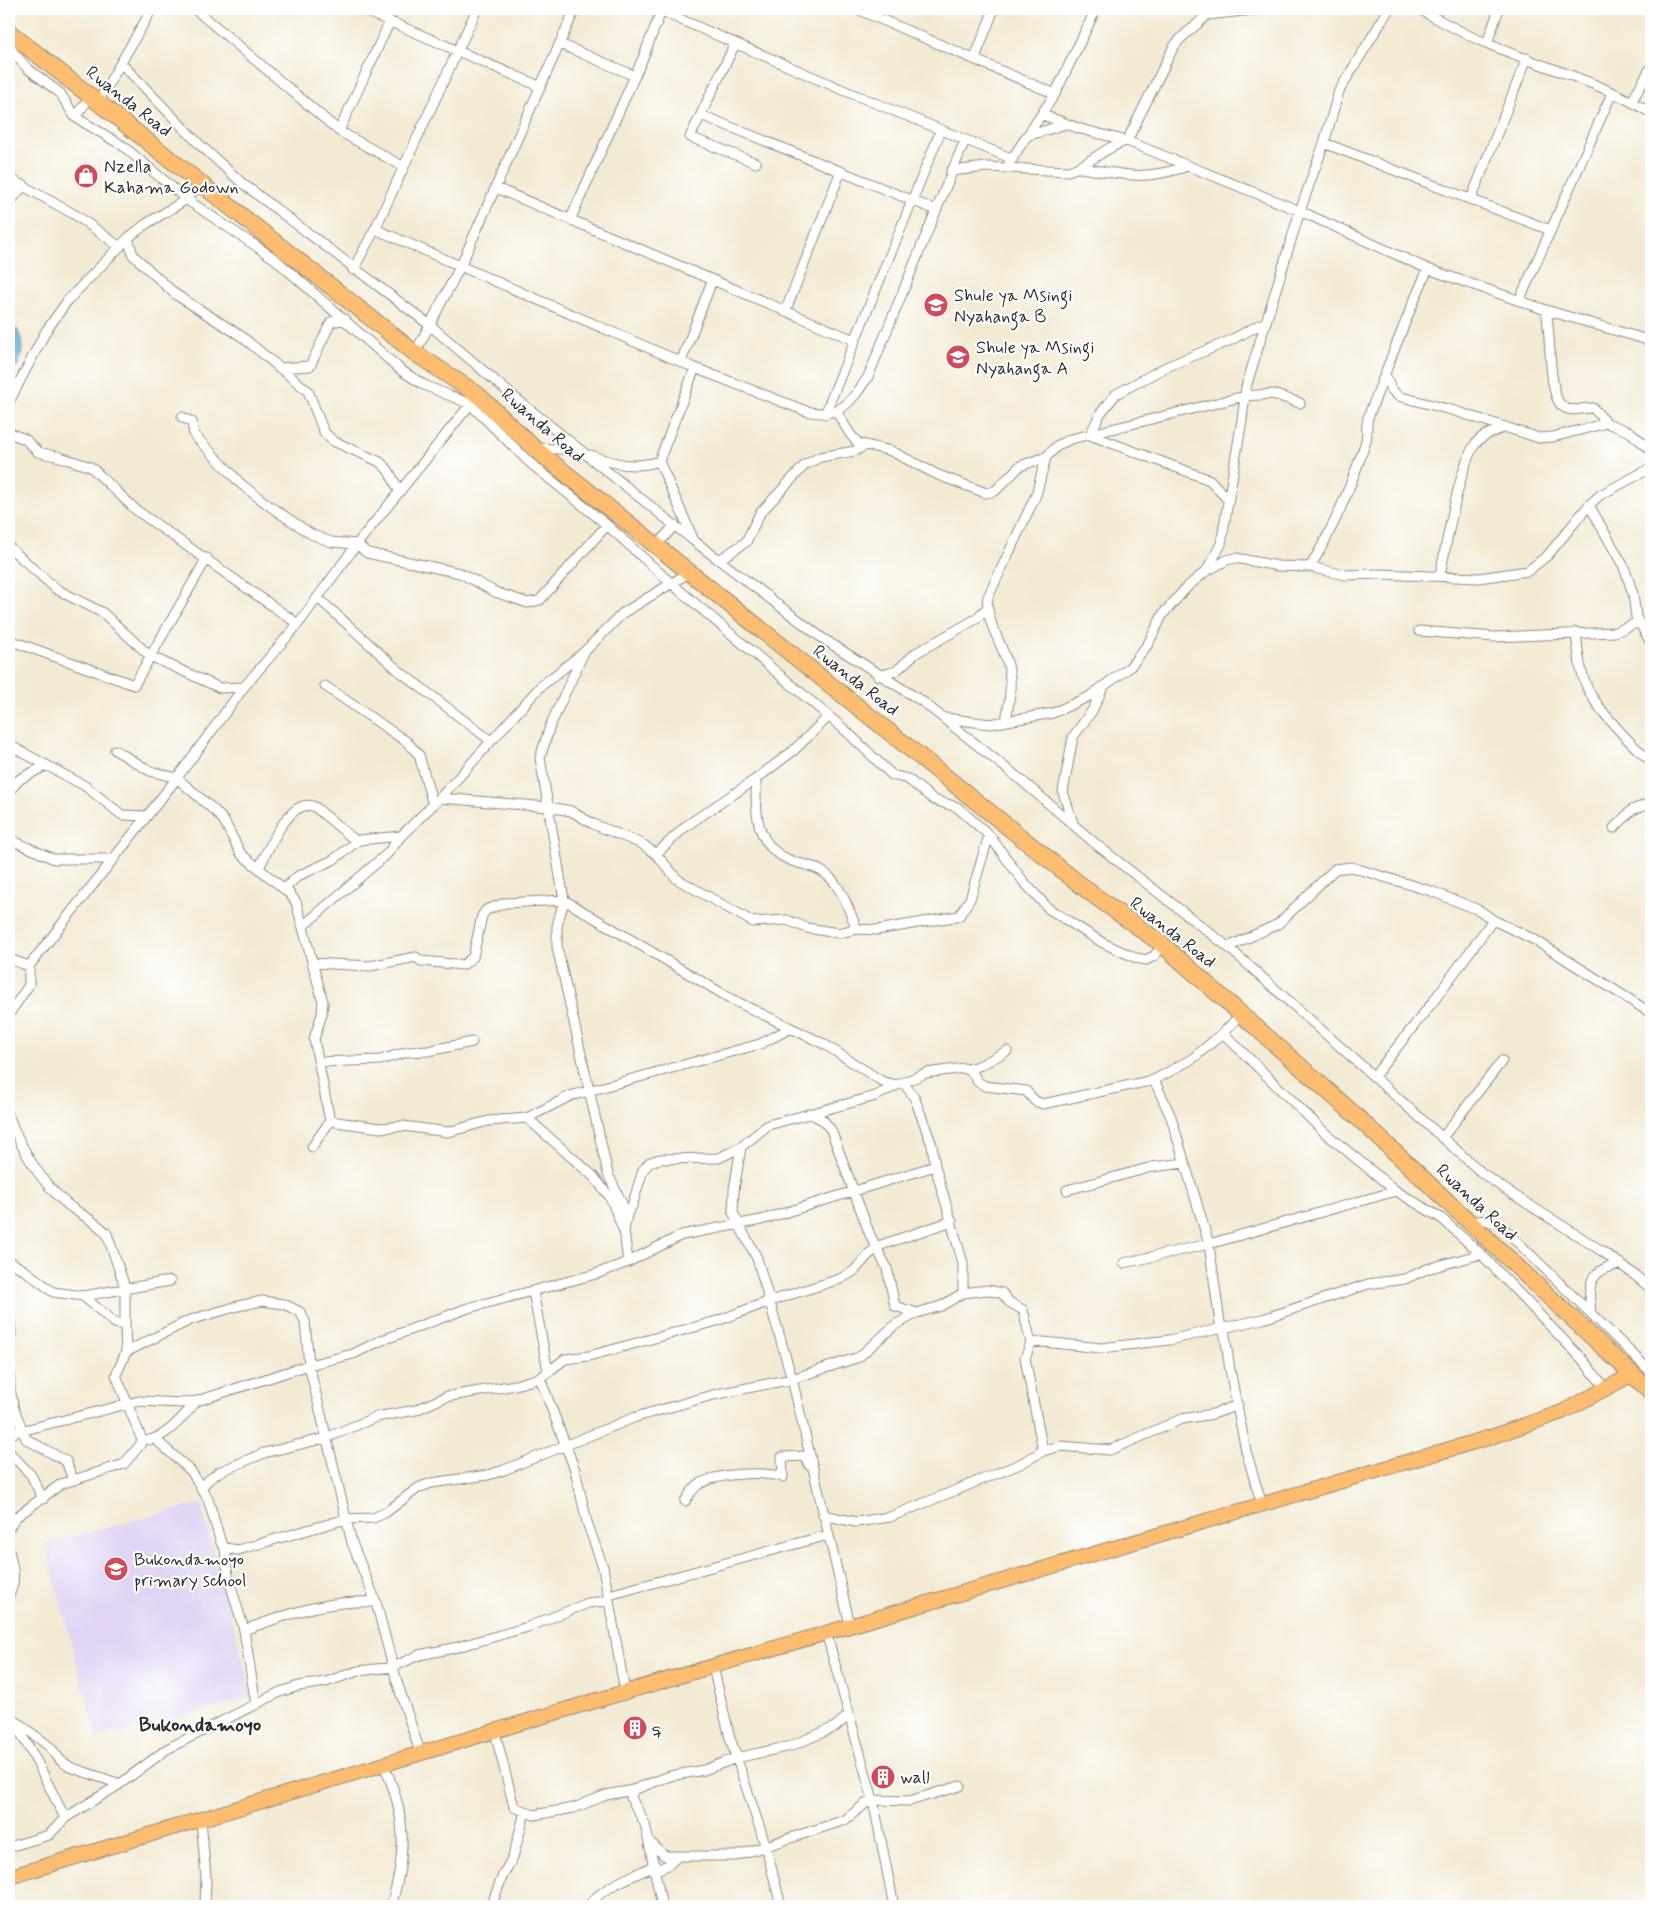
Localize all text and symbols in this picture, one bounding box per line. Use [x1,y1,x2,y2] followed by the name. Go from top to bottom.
[80,61,176,143] street label: Rwanda Road
[104,155,239,200] place label: Nzella Kahama Godown
[73,163,99,189] shop icon: Nzella Kahama Godown
[954,284,1072,331] place label: Shule ya Msingi Nyahanga B
[923,292,949,318] school or university icon: Shule ya Msingi Nyahanga B
[976,336,1094,383] place label: Shule ya Msingi Nyahanga A
[945,344,971,370] school or university icon: Shule ya Msingi Nyahanga A
[496,383,589,469] street label: Rwanda Road
[807,640,903,722] street label: Rwanda Road
[1124,892,1220,974] street label: Rwanda Road
[1430,1159,1522,1247] street label: Rwanda Road
[134,1548,246,1593] place label: Bukondamoyo primary school
[103,1556,129,1582] school or university icon: Bukondamoyo primary school
[139,1712,261,1739] district label: Bukondamoyo
[622,1715,648,1741] building icon: q
[652,1717,662,1741] place label: q
[870,1764,896,1790] building icon: wall
[900,1766,930,1790] place label: wall

